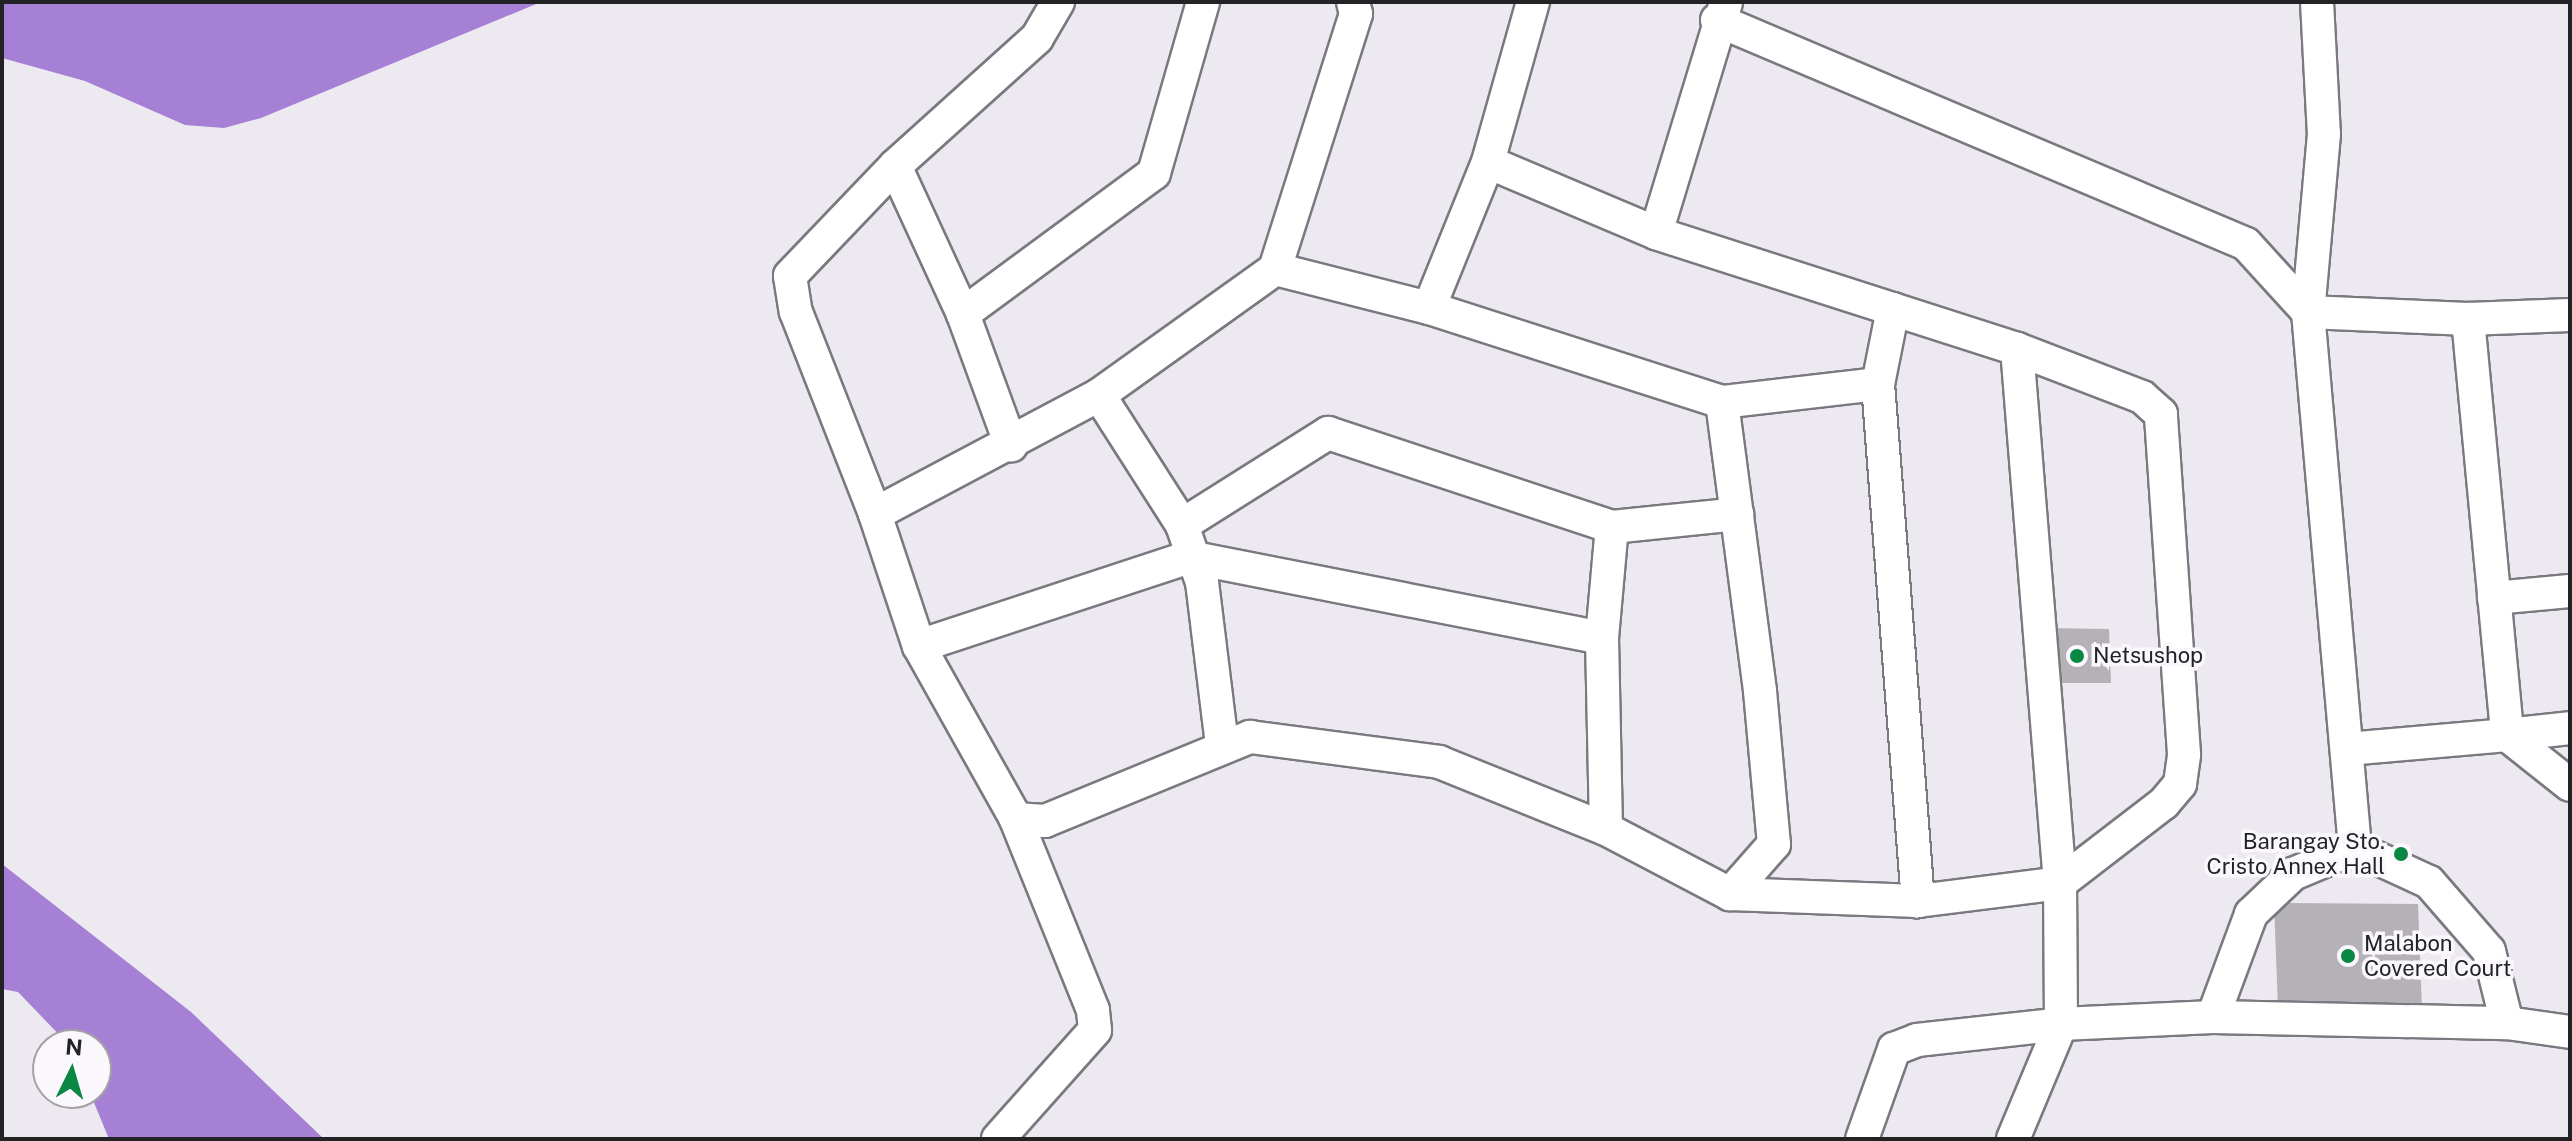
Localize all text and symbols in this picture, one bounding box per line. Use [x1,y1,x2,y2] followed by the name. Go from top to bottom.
[2093,643,2203,669] place label: Netsushop
[2068,647,2086,665] marker: Netsushop
[2206,828,2385,880] place label: Barangay Sto. Cristo Annex Hall
[2392,845,2410,863] marker: Barangay Sto. Cristo Annex Hall
[2364,930,2511,982] place label: Malabon Covered Court
[2339,947,2357,965] marker: Malabon Covered Court
[32,1029,112,1109] north arrow
[64,1033,84,1061] text: N

